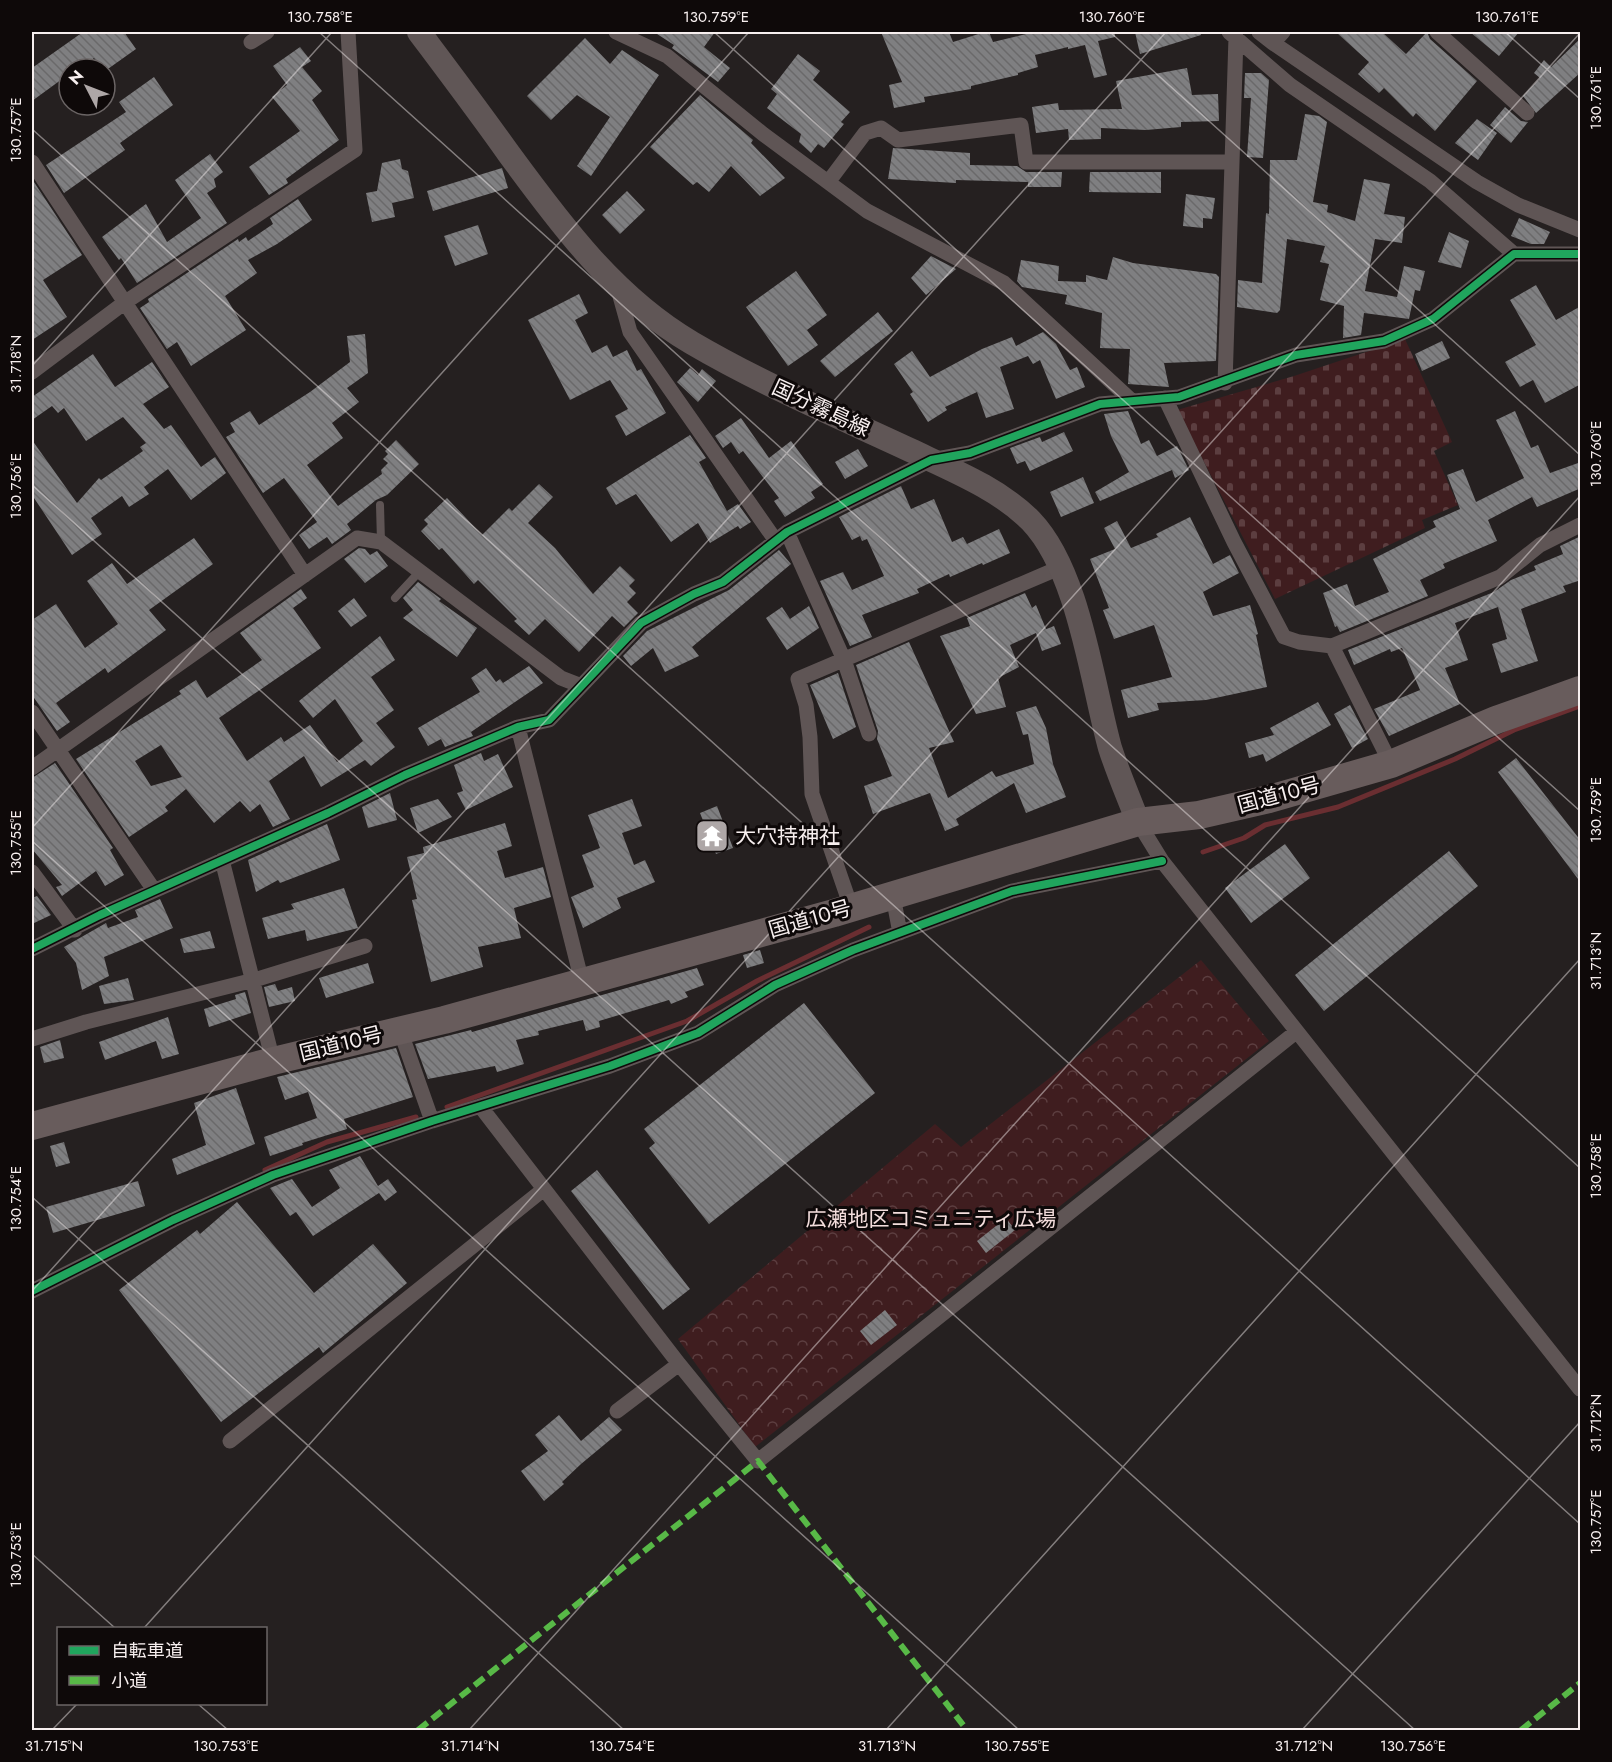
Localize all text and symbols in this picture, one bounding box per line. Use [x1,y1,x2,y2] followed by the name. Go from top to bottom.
[287,6,353,28] text: 130.758°E
[683,6,749,28] text: 130.759°E
[1079,6,1145,28] text: 130.760°E
[1475,6,1539,28] text: 130.761°E
[57,57,117,117] north arrow
[63,65,89,90] text: N
[1585,66,1607,130] text: 130.761°E
[5,97,27,163] text: 130.757°E
[5,335,27,393] text: 31.718°N
[767,372,875,444] street label: 国分霧島線
[1585,421,1607,487] text: 130.760°E
[5,453,27,519] text: 130.756°E
[1234,770,1324,820] street label: 国道10号
[1585,777,1607,843] text: 130.759°E
[5,810,27,876] text: 130.755°E
[694,818,730,854] temple icon: 大穴持神社
[735,821,840,851] place label: 大穴持神社
[765,893,855,945] street label: 国道10号
[1585,932,1607,990] text: 31.713°N
[296,1019,386,1069] street label: 国道10号
[1585,1133,1607,1199] text: 130.758°E
[5,1166,27,1232] text: 130.754°E
[806,1204,1056,1234] park label: 広瀬地区コミュニティ広場
[1585,1394,1607,1452] text: 31.712°N
[1585,1489,1607,1555] text: 130.757°E
[5,1522,27,1588] text: 130.753°E
[57,1627,267,1705] legend
[111,1638,183,1664] text: 自転車道
[111,1668,147,1694] text: 小道
[25,1735,83,1757] text: 31.715°N
[193,1735,259,1757] text: 130.753°E
[441,1735,499,1757] text: 31.714°N
[589,1735,655,1757] text: 130.754°E
[858,1735,916,1757] text: 31.713°N
[984,1735,1050,1757] text: 130.755°E
[1275,1735,1333,1757] text: 31.712°N
[1380,1735,1446,1757] text: 130.756°E

